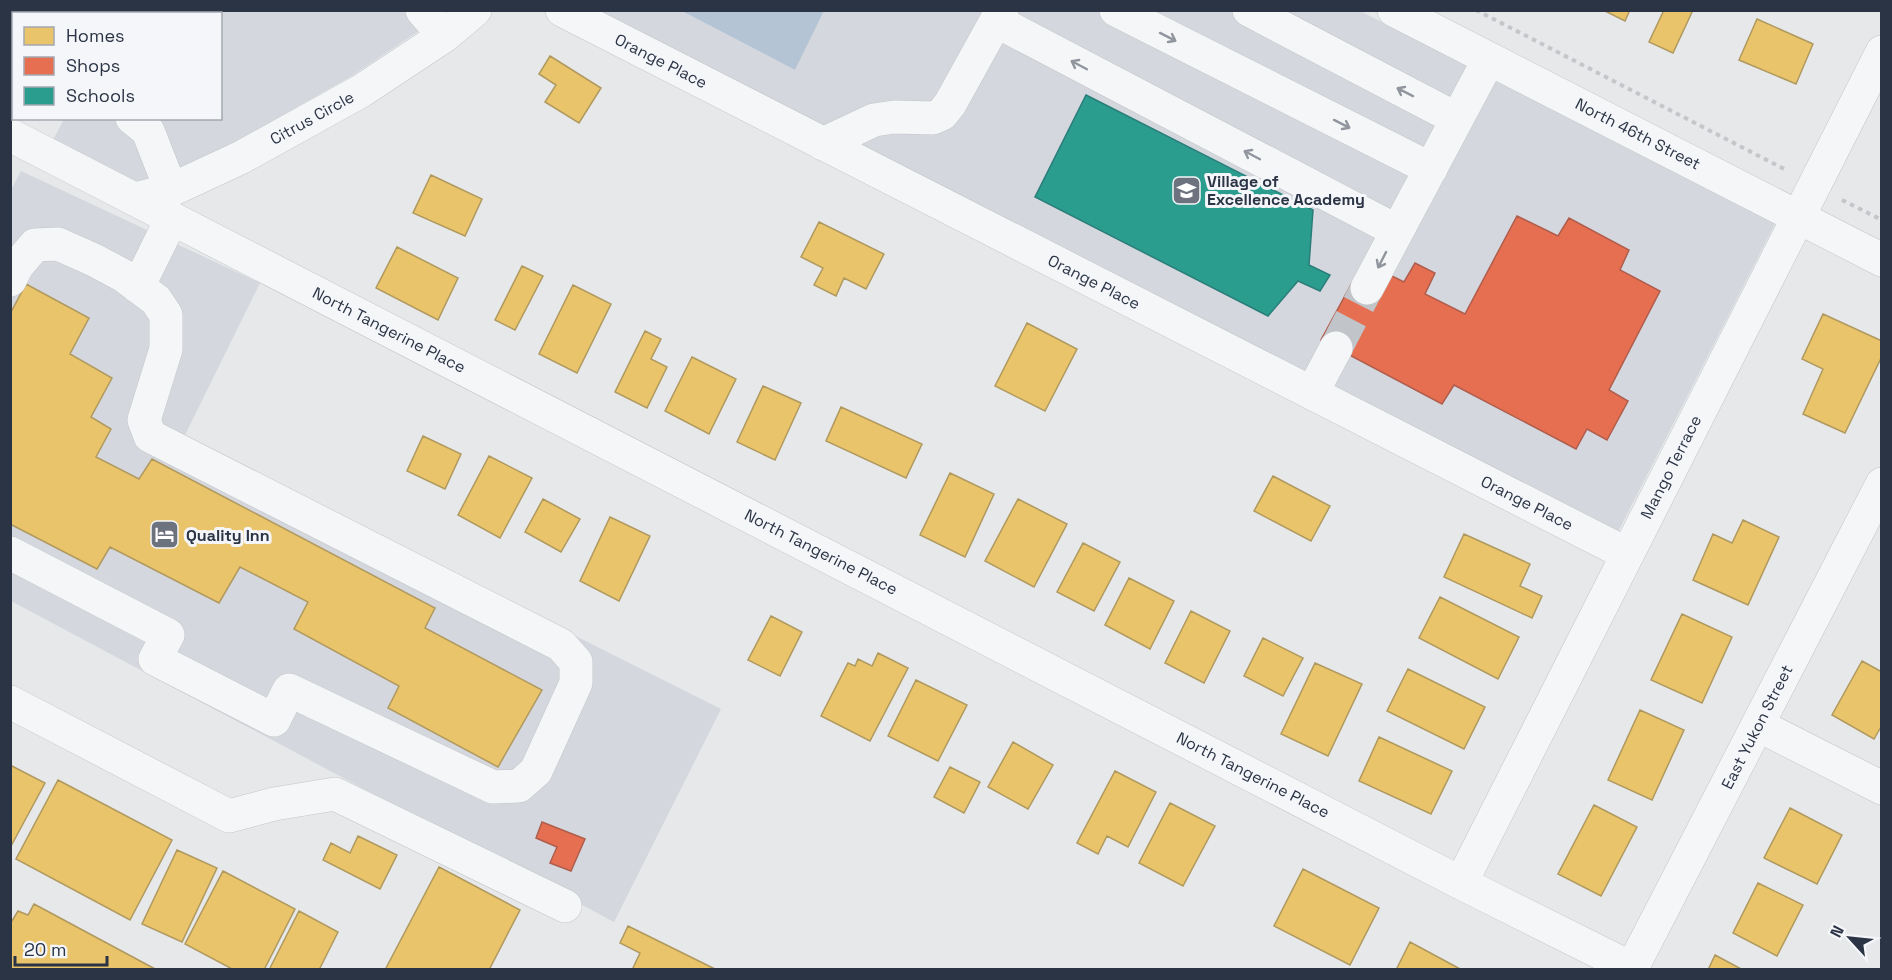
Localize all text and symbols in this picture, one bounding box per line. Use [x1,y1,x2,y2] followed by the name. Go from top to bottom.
[12,12,222,120] legend
[66,24,125,47] text: Homes
[611,29,711,93] street label: Orange Place
[1159,31,1177,43] one-way arrow
[66,54,120,77] text: Shops
[1071,59,1089,70] one-way arrow
[66,84,135,107] text: Schools
[266,86,358,150] street label: Citrus Circle
[1397,86,1415,97] one-way arrow
[1572,93,1704,175] street label: North 46th Street
[1333,119,1351,131] one-way arrow
[1244,149,1262,160] one-way arrow
[1207,171,1365,210] place label: Village of Excellence Academy
[1170,174,1202,206] school or university icon: Village of Excellence Academy
[1044,250,1144,314] street label: Orange Place
[1376,250,1387,268] one-way arrow
[309,282,469,378] street label: North Tangerine Place
[1636,412,1706,522] street label: Mango Terrace
[1477,471,1577,535] street label: Orange Place
[741,504,901,600] street label: North Tangerine Place
[149,519,181,551] hotel icon: Quality Inn
[186,525,270,546] place label: Quality Inn
[1717,661,1797,793] street label: East Yukon Street
[1173,727,1333,823] street label: North Tangerine Place
[1820,908,1880,968] north arrow
[1825,922,1849,941] text: N
[15,929,106,967] scale bar
[24,938,67,961] text: 20 m

